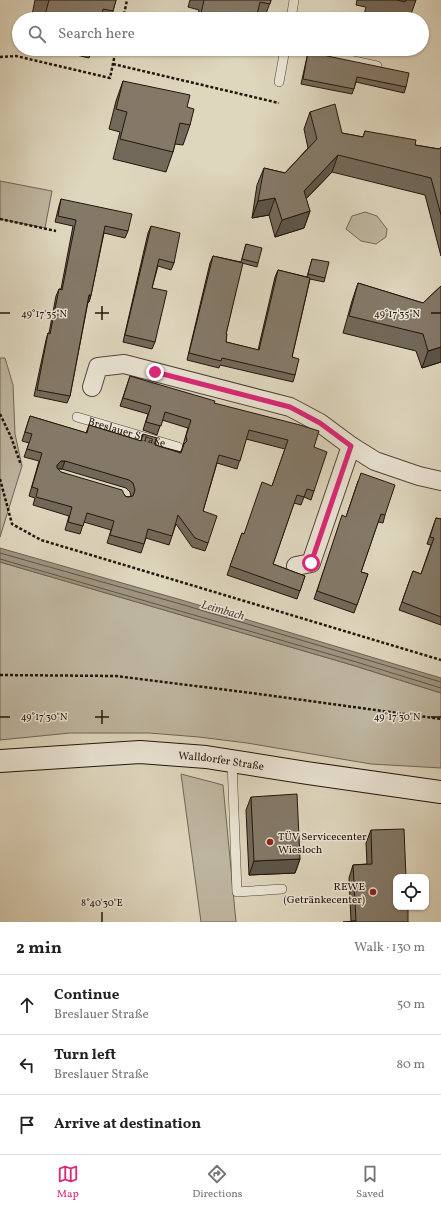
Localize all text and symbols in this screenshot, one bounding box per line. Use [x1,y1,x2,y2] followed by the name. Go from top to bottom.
[12,12,429,56] search box
[26,23,48,45] icon: search
[58,24,135,45] text: Search here
[21,307,68,321] text: 49°17'35"N
[374,307,421,321] text: 49°17'35"N
[146,363,164,381] route end
[86,415,167,452] street label: Breslauer Straße
[302,554,320,572] route start
[199,597,246,625] water label: Leimbach
[21,710,68,724] text: 49°17'30"N
[374,710,421,724] text: 49°17'30"N
[178,749,265,775] street label: Walldorfer Straße
[278,830,367,858] place label: TÜV Servicecenter Wiesloch
[265,837,275,847] marker: TÜV Servicecenter Wiesloch
[393,874,429,910] map controls
[393,874,429,910] button: locate
[284,880,365,908] place label: REWE (Getränkecenter)
[368,887,378,897] marker: REWE (Getränkecenter)
[81,896,123,910] text: 8°40'30"E
[16,937,62,960] text: 2 min
[354,939,425,957] text: Walk · 130 m
[54,985,119,1006] text: Continue
[16,994,38,1016] icon: ahead
[397,996,425,1014] text: 50 m
[54,1006,149,1024] text: Breslauer Straße
[54,1045,116,1066] text: Turn left
[16,1054,38,1076] icon: left
[396,1056,425,1074] text: 80 m
[54,1066,149,1084] text: Breslauer Straße
[16,1114,38,1136] icon: arrive
[54,1114,201,1135] text: Arrive at destination
[57,1163,79,1202] tab: Map
[192,1163,243,1202] tab: Directions
[356,1163,384,1202] tab: Saved

